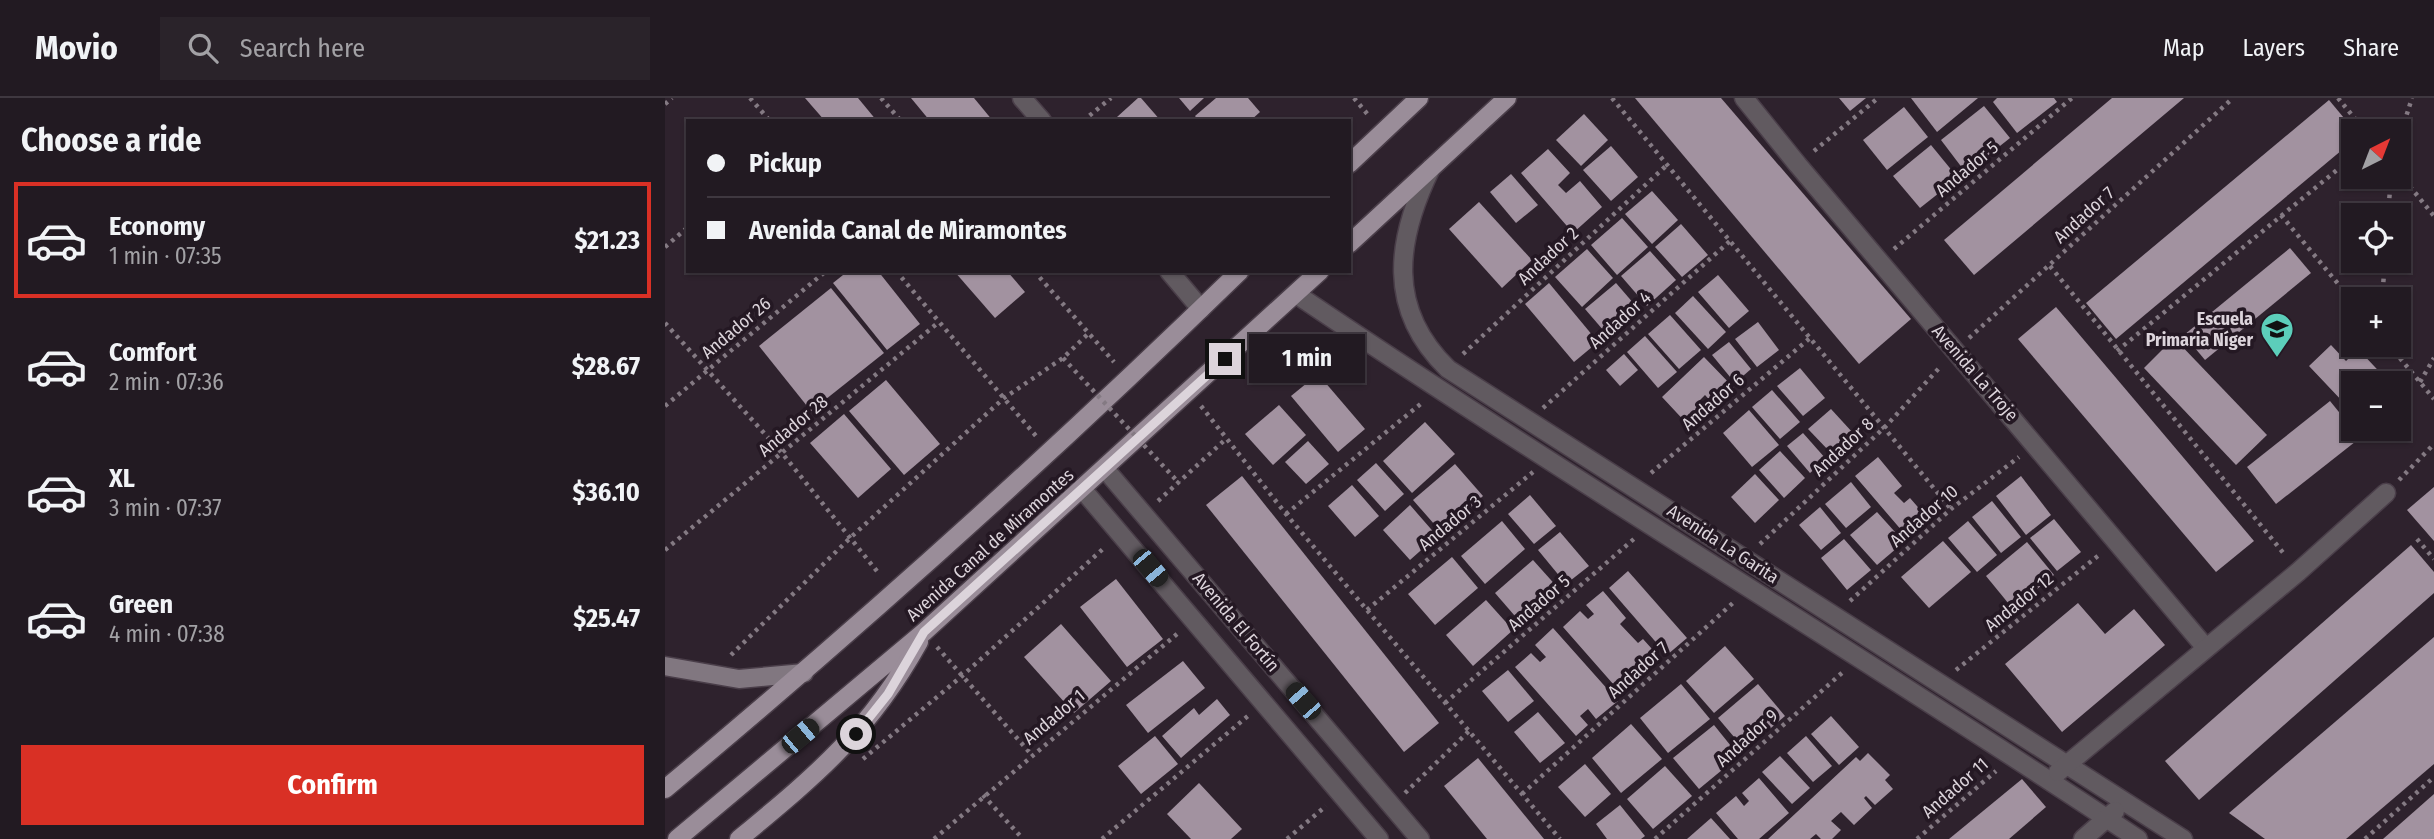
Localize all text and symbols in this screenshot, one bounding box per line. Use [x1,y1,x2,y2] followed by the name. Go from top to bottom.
[160,17,650,80] search box
[35,28,118,68] text: Movio
[184,29,222,67] icon: search
[240,33,365,64] text: Search here
[2163,34,2205,62] text: Map
[2243,34,2305,62] text: Layers
[2343,34,2399,62] text: Share
[2341,119,2411,189] north arrow
[2341,119,2411,441] map controls
[21,121,202,159] text: Choose a ride
[1931,136,2003,202] street label: Andador 5
[749,148,822,179] text: Pickup
[2049,182,2119,248] street label: Andador 7
[2341,203,2411,273] button: locate
[25,209,88,272] icon: car
[109,211,205,242] text: Economy
[749,215,1067,246] text: Avenida Canal de Miramontes
[1513,222,1583,290] street label: Andador 2
[574,225,640,256] text: $21.23
[109,242,222,270] text: 1 min · 07:35
[1584,286,1656,354] street label: Andador 4
[2341,287,2411,357] button: +
[697,293,775,363] street label: Andador 26
[2146,308,2253,351] place label: Escuela Primaria Níger
[2258,310,2296,359] school or university icon: Escuela Primaria Níger
[1927,320,2023,426] street label: Avenida La Troje
[1249,334,1365,384] callout: 1 min
[25,335,88,398] icon: car
[109,337,197,368] text: Comfort
[1209,343,1241,375] route end
[1282,344,1332,372] text: 1 min
[572,351,640,382] text: $28.67
[109,368,224,396] text: 2 min · 07:36
[1677,369,1749,435] street label: Andador 6
[2341,371,2411,441] button: −
[754,391,832,461] street label: Andador 28
[1808,413,1878,481] street label: Andador 8
[25,461,88,524] icon: car
[109,463,135,494] text: XL
[902,464,1078,626] street label: Avenida Canal de Miramontes
[573,477,640,508] text: $36.10
[1885,480,1963,552] street label: Andador 10
[1414,490,1486,556] street label: Andador 3
[109,494,222,522] text: 3 min · 07:37
[1663,500,1783,588] street label: Avenida La Garita
[1129,545,1172,591] car
[1188,568,1284,676] street label: Avenida El Fortín
[1980,568,2058,636] street label: Andador 12
[1503,570,1575,636] street label: Andador 5
[25,587,88,650] icon: car
[109,589,173,620] text: Green
[573,603,640,634] text: $25.47
[109,620,225,648] text: 4 min · 07:38
[1603,637,1673,703] street label: Andador 7
[1282,678,1325,724] car
[1019,685,1089,749] street label: Andador 1
[1711,704,1783,772] street label: Andador 9
[778,714,823,758] car
[840,718,872,750] route start
[21,745,644,825] button: Confirm
[1917,753,1993,823] street label: Andador 11

